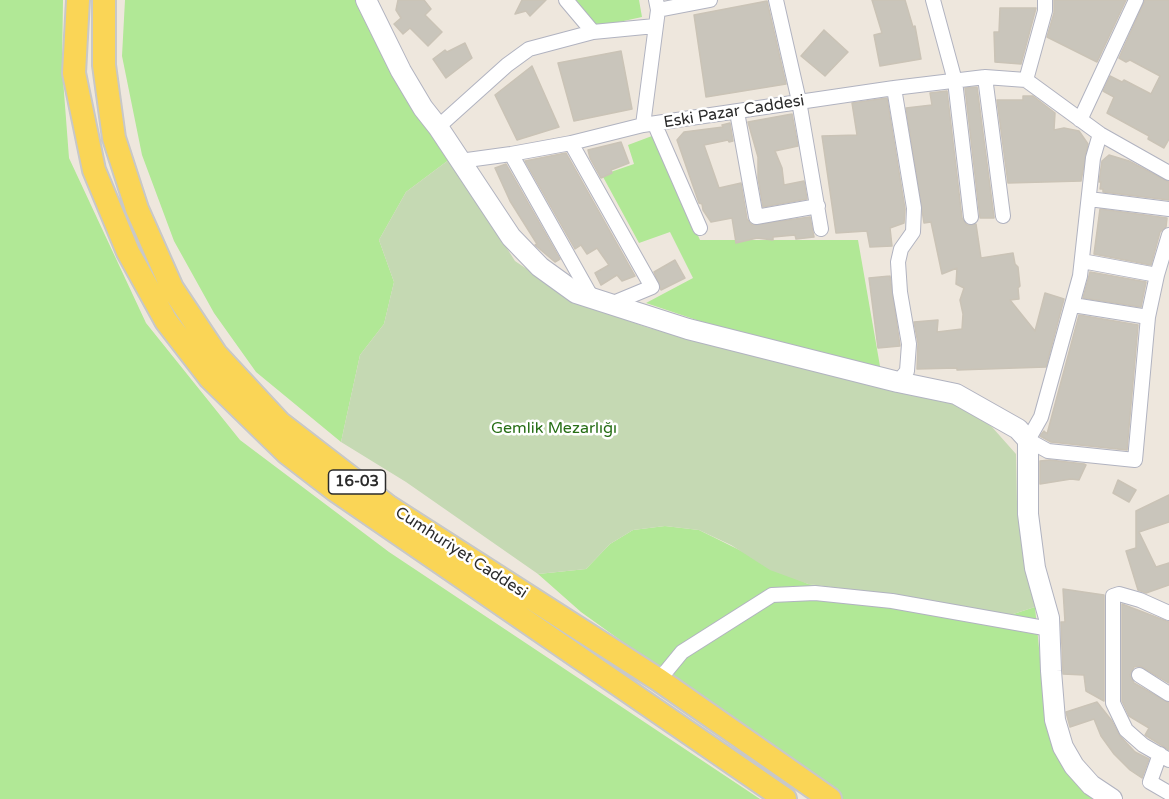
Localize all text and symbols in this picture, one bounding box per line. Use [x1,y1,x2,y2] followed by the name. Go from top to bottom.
[662,91,806,133] street label: Eski Pazar Caddesi
[491,419,617,439] park label: Gemlik Mezarlığı
[328,470,386,494] road number: 16-03
[391,503,531,603] street label: Cumhuriyet Caddesi

